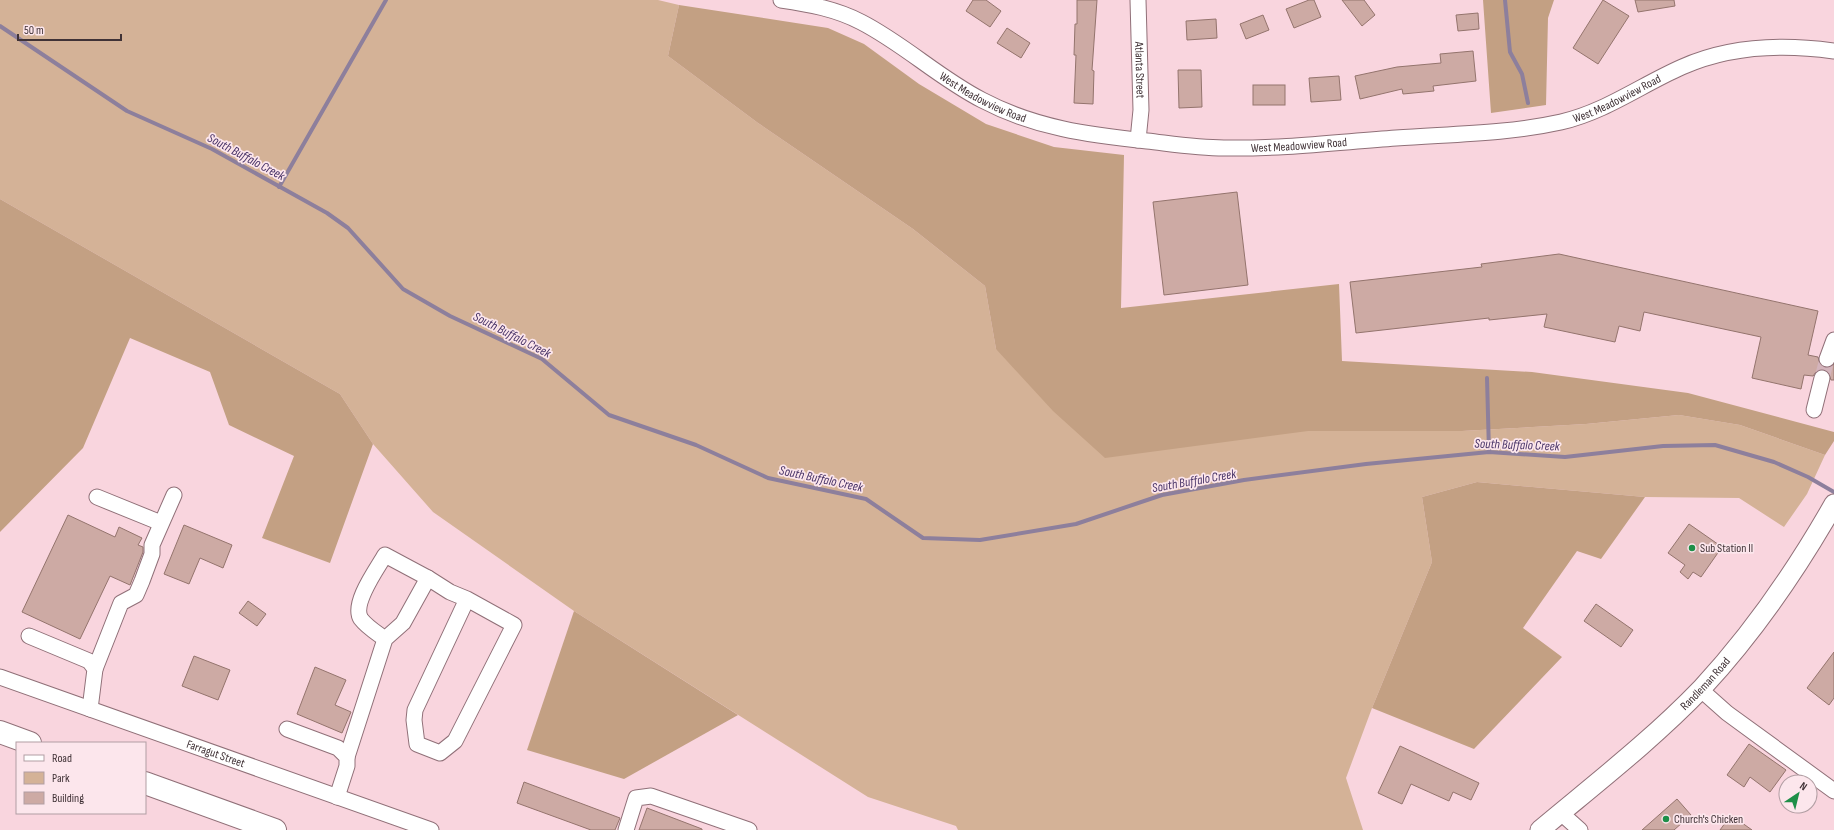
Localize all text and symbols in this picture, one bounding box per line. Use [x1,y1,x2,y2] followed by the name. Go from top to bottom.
[18,16,121,42] scale bar
[24,23,44,38] text: 50 m
[1132,41,1148,99] street label: Atlanta Street
[936,68,1028,126] street label: West Meadowview Road
[1571,71,1663,126] street label: West Meadowview Road
[205,130,288,185] water label: South Buffalo Creek
[1251,134,1348,155] street label: West Meadowview Road
[470,309,555,362] water label: South Buffalo Creek
[1474,436,1561,455] water label: South Buffalo Creek
[778,462,865,496] water label: South Buffalo Creek
[1151,466,1238,496] water label: South Buffalo Creek
[1700,541,1753,556] place label: Sub Station II
[1687,543,1697,553] marker: Sub Station II
[1677,654,1733,713] street label: Randleman Road
[185,736,247,771] street label: Farragut Street
[16,742,146,814] legend
[52,751,72,766] text: Road
[52,771,70,786] text: Park
[1778,774,1818,814] north arrow
[1797,779,1810,793] text: N
[52,791,84,806] text: Building
[1674,812,1743,827] place label: Church's Chicken
[1661,814,1671,824] marker: Church's Chicken

